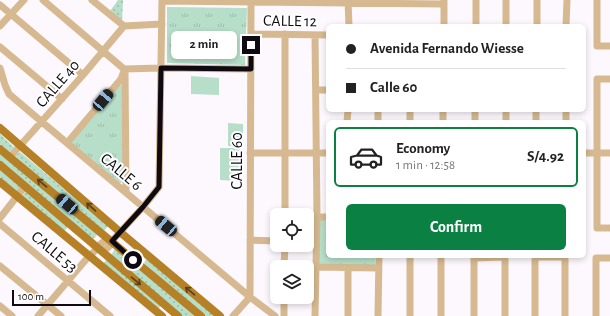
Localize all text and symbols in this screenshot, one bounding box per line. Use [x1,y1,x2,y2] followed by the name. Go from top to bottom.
[263,13,317,29] street label: CALLE 12
[171,31,237,59] callout: 2 min
[242,36,260,54] route end
[190,38,218,51] text: 2 min
[370,41,524,56] text: Avenida Fernando Wiesse
[33,57,83,111] street label: CALLE 40
[370,80,417,95] text: Calle 60
[91,87,115,113] car
[229,132,245,190] street label: CALLE 60
[348,139,384,175] icon: car
[396,141,450,156] text: Economy
[527,149,564,164] text: S/4.92
[98,150,145,194] street label: CALLE 6
[396,159,455,172] text: 1 min · 12:58
[36,179,47,188] one-way arrow
[54,192,80,216] car
[86,203,96,212] one-way arrow
[346,204,566,250] button: Confirm
[270,208,314,304] map controls
[270,208,314,252] button: locate
[153,214,179,238] car
[28,228,80,275] street label: CALLE 53
[124,251,142,269] route start
[270,260,314,304] button: layers
[131,277,142,285] one-way arrow
[185,286,196,295] one-way arrow
[12,288,91,307] scale bar
[18,291,44,302] text: 100 m

